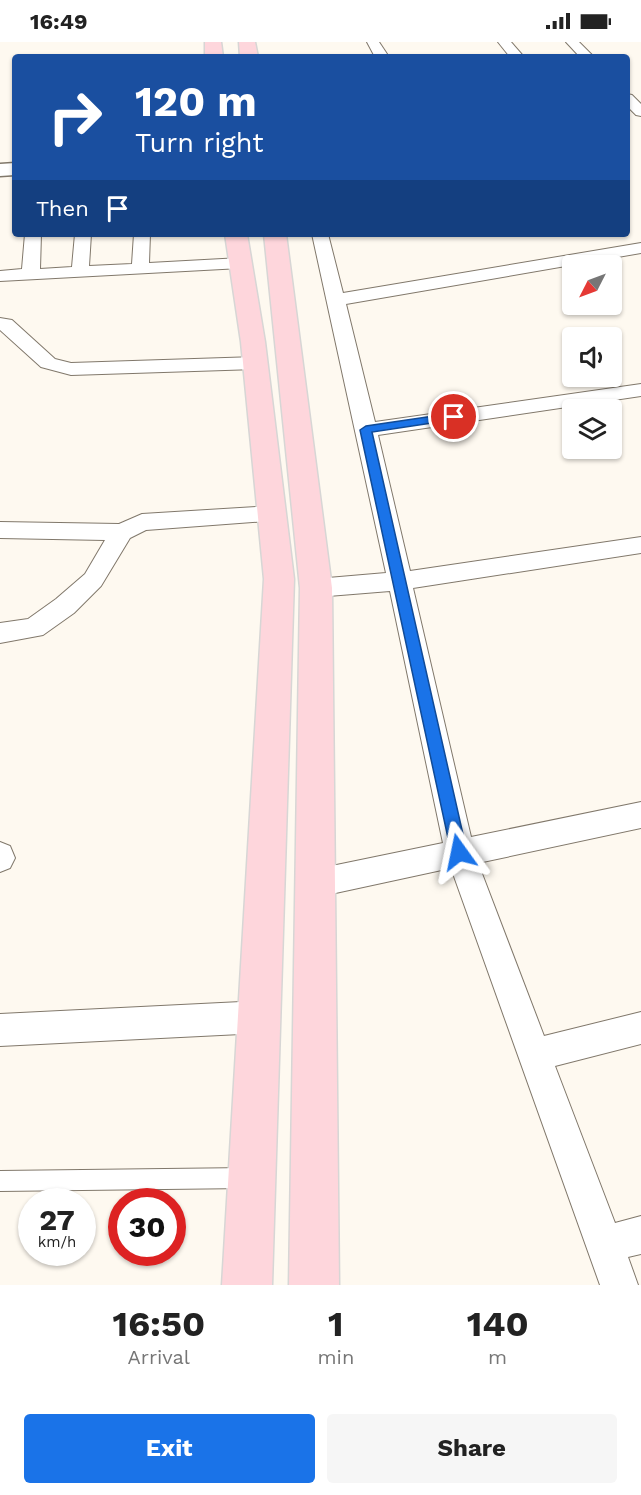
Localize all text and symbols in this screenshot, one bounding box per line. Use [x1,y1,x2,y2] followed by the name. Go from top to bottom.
[30,9,87,34] text: 16:49
[135,77,257,126] text: 120 m
[36,78,114,156] icon: right
[135,127,264,159] text: Turn right
[101,192,134,225] icon: arrive
[36,196,89,221] text: Then
[562,255,622,315] north arrow
[562,255,622,459] map controls
[562,327,622,387] button: sound
[428,391,479,442] pin
[562,399,622,459] button: layers
[437,400,470,433] icon: arrive
[427,820,491,884] position arrow
[108,1188,186,1266] speed limit sign: 30
[39,1202,75,1237] text: 27
[38,1233,76,1251] text: km/h
[112,1303,205,1345] text: 16:50
[328,1303,344,1345] text: 1
[467,1303,529,1345] text: 140
[128,1345,190,1369] text: Arrival
[318,1345,354,1369] text: min
[488,1345,507,1369] text: m
[24,1414,315,1483] button: Exit
[327,1414,617,1483] button: Share

